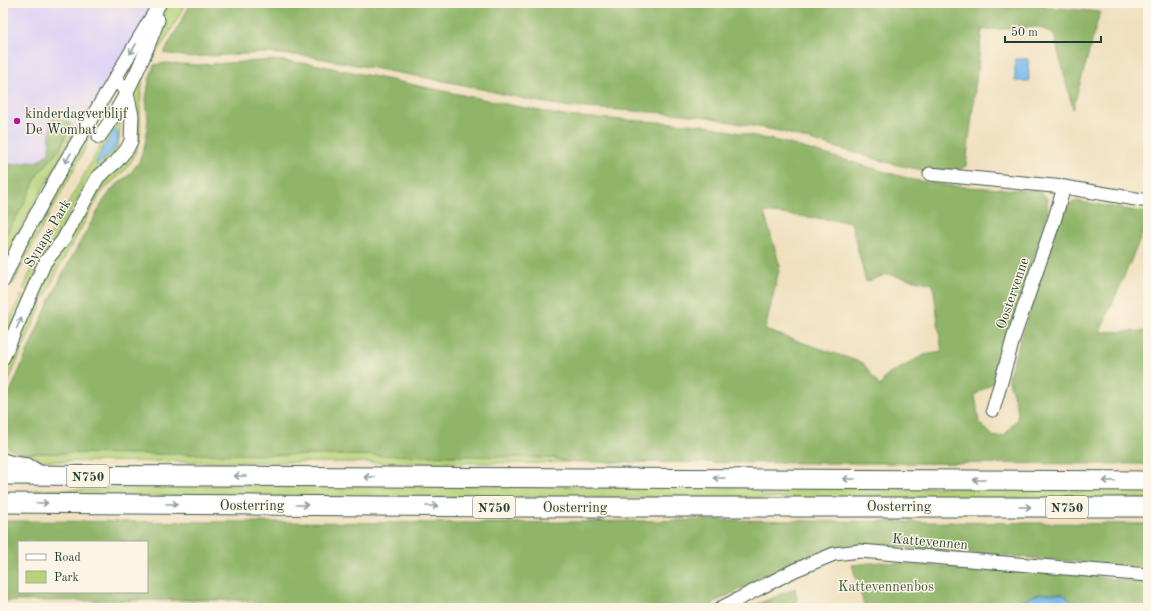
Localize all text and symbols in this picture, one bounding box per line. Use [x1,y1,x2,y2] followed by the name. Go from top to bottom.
[1005,18,1101,44] scale bar
[1011,26,1038,39] text: 50 m
[129,43,137,55] one-way arrow
[25,107,129,137] place label: kinderdagverblijf De Wombat
[12,116,22,126] marker: kinderdagverblijf De Wombat
[63,152,71,164] one-way arrow
[22,197,74,270] street label: Synaps Park
[994,256,1032,331] street label: Oostervenne
[15,317,23,329] one-way arrow
[67,465,109,487] road number: N750
[234,472,247,480] one-way arrow
[364,473,377,481] one-way arrow
[713,474,726,482] one-way arrow
[843,475,856,483] one-way arrow
[973,476,986,484] one-way arrow
[1103,477,1116,485] one-way arrow
[473,496,515,518] road number: N750
[1046,496,1088,518] road number: N750
[35,499,48,507] one-way arrow
[220,499,285,513] street label: Oosterring
[165,500,178,508] one-way arrow
[867,500,932,514] street label: Oosterring
[295,501,308,509] one-way arrow
[543,501,608,515] street label: Oosterring
[425,502,438,510] one-way arrow
[1018,503,1031,511] one-way arrow
[891,532,969,552] street label: Kattevennen
[18,541,148,593] legend
[54,552,81,564] text: Road
[54,572,79,584] text: Park
[838,580,934,594] park label: Kattevennenbos

